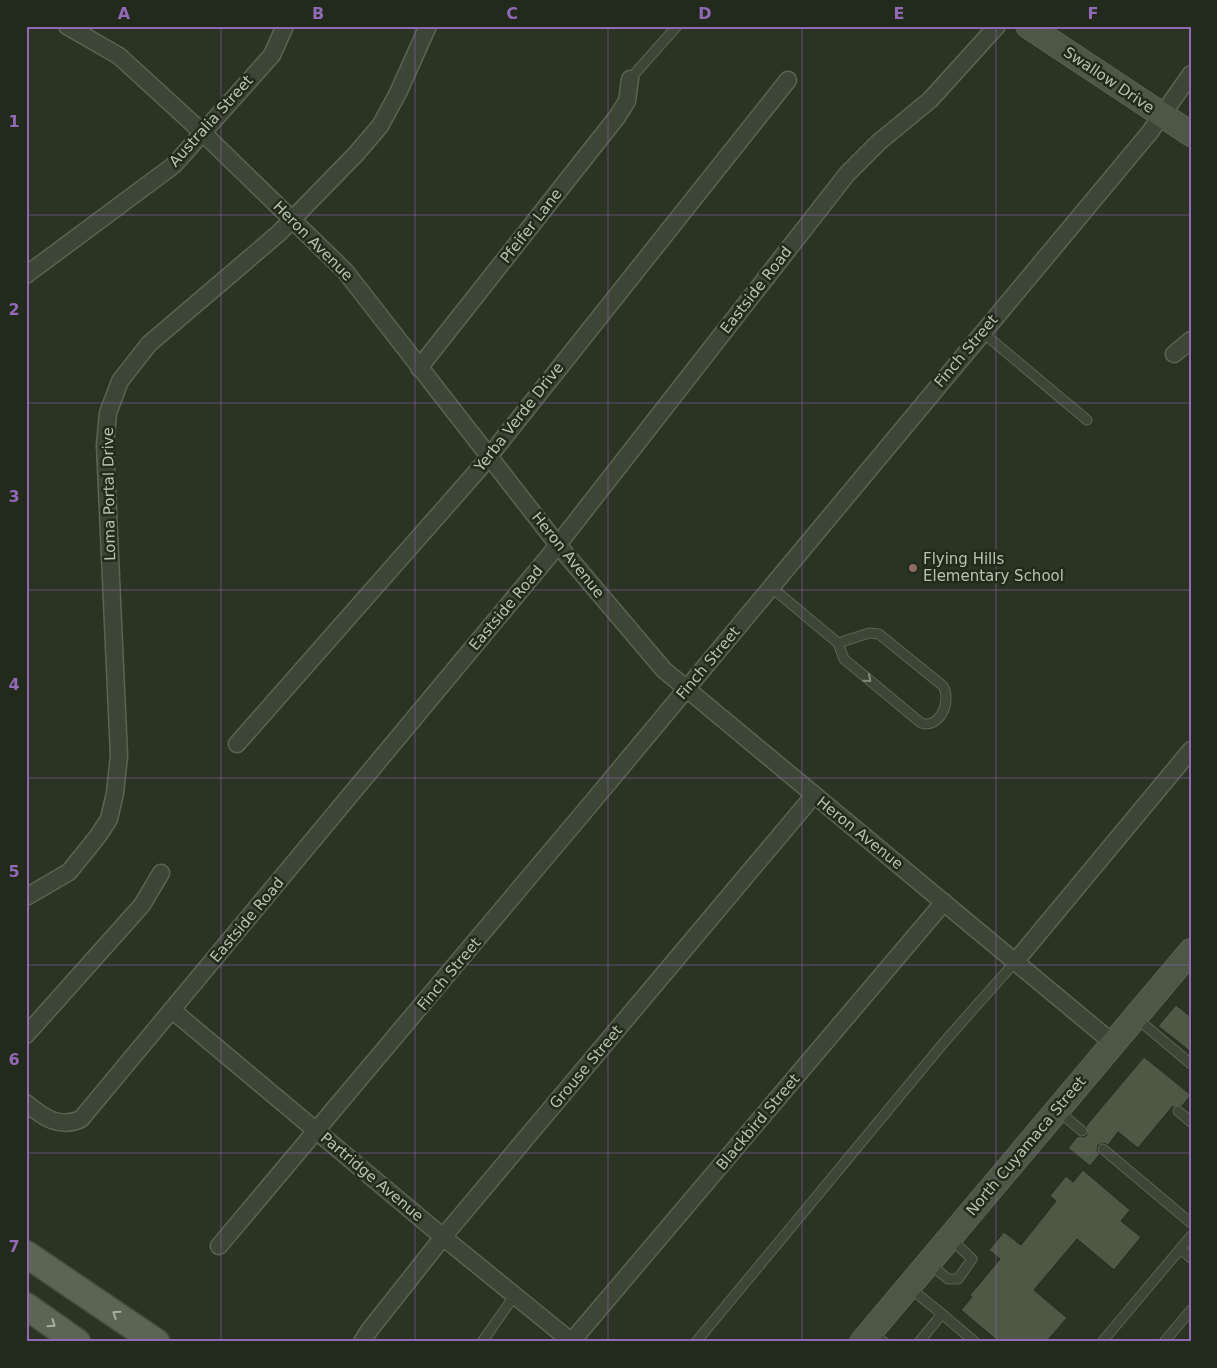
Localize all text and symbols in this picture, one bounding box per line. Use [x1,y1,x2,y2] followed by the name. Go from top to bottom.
[118,4,131,23] text: A
[312,4,324,23] text: B
[506,4,518,23] text: C
[698,4,712,23] text: D
[894,4,904,23] text: E
[1088,4,1098,23] text: F
[1060,43,1158,117] street label: Swallow Drive
[165,72,257,170] street label: Australia Street
[8,112,20,131] text: 1
[496,185,566,267] street label: Pfeifer Lane
[269,197,357,285] street label: Heron Avenue
[716,243,796,337] street label: Eastside Road
[8,300,20,319] text: 2
[930,311,1002,391] street label: Finch Street
[470,359,567,476] street label: Yerba Verde Drive
[99,427,119,561] street label: Loma Portal Drive
[8,487,20,506] text: 3
[528,508,608,602] street label: Heron Avenue
[923,550,1064,585] place label: Flying Hills Elementary School
[465,562,547,654] street label: Eastside Road
[907,562,919,574] marker: Flying Hills Elementary School
[672,623,744,703] street label: Finch Street
[863,674,872,683] one-way arrow
[8,675,20,694] text: 4
[813,793,907,873] street label: Heron Avenue
[8,862,20,881] text: 5
[206,874,288,966] street label: Eastside Road
[413,934,485,1014] street label: Finch Street
[546,1021,626,1112] street label: Grouse Street
[8,1050,20,1069] text: 6
[713,1070,804,1174] street label: Blackbird Street
[962,1073,1090,1219] street label: North Cuyamaca Street
[317,1129,427,1225] street label: Partridge Avenue
[8,1237,20,1256] text: 7
[112,1311,121,1321] one-way arrow
[46,1318,56,1327] one-way arrow

